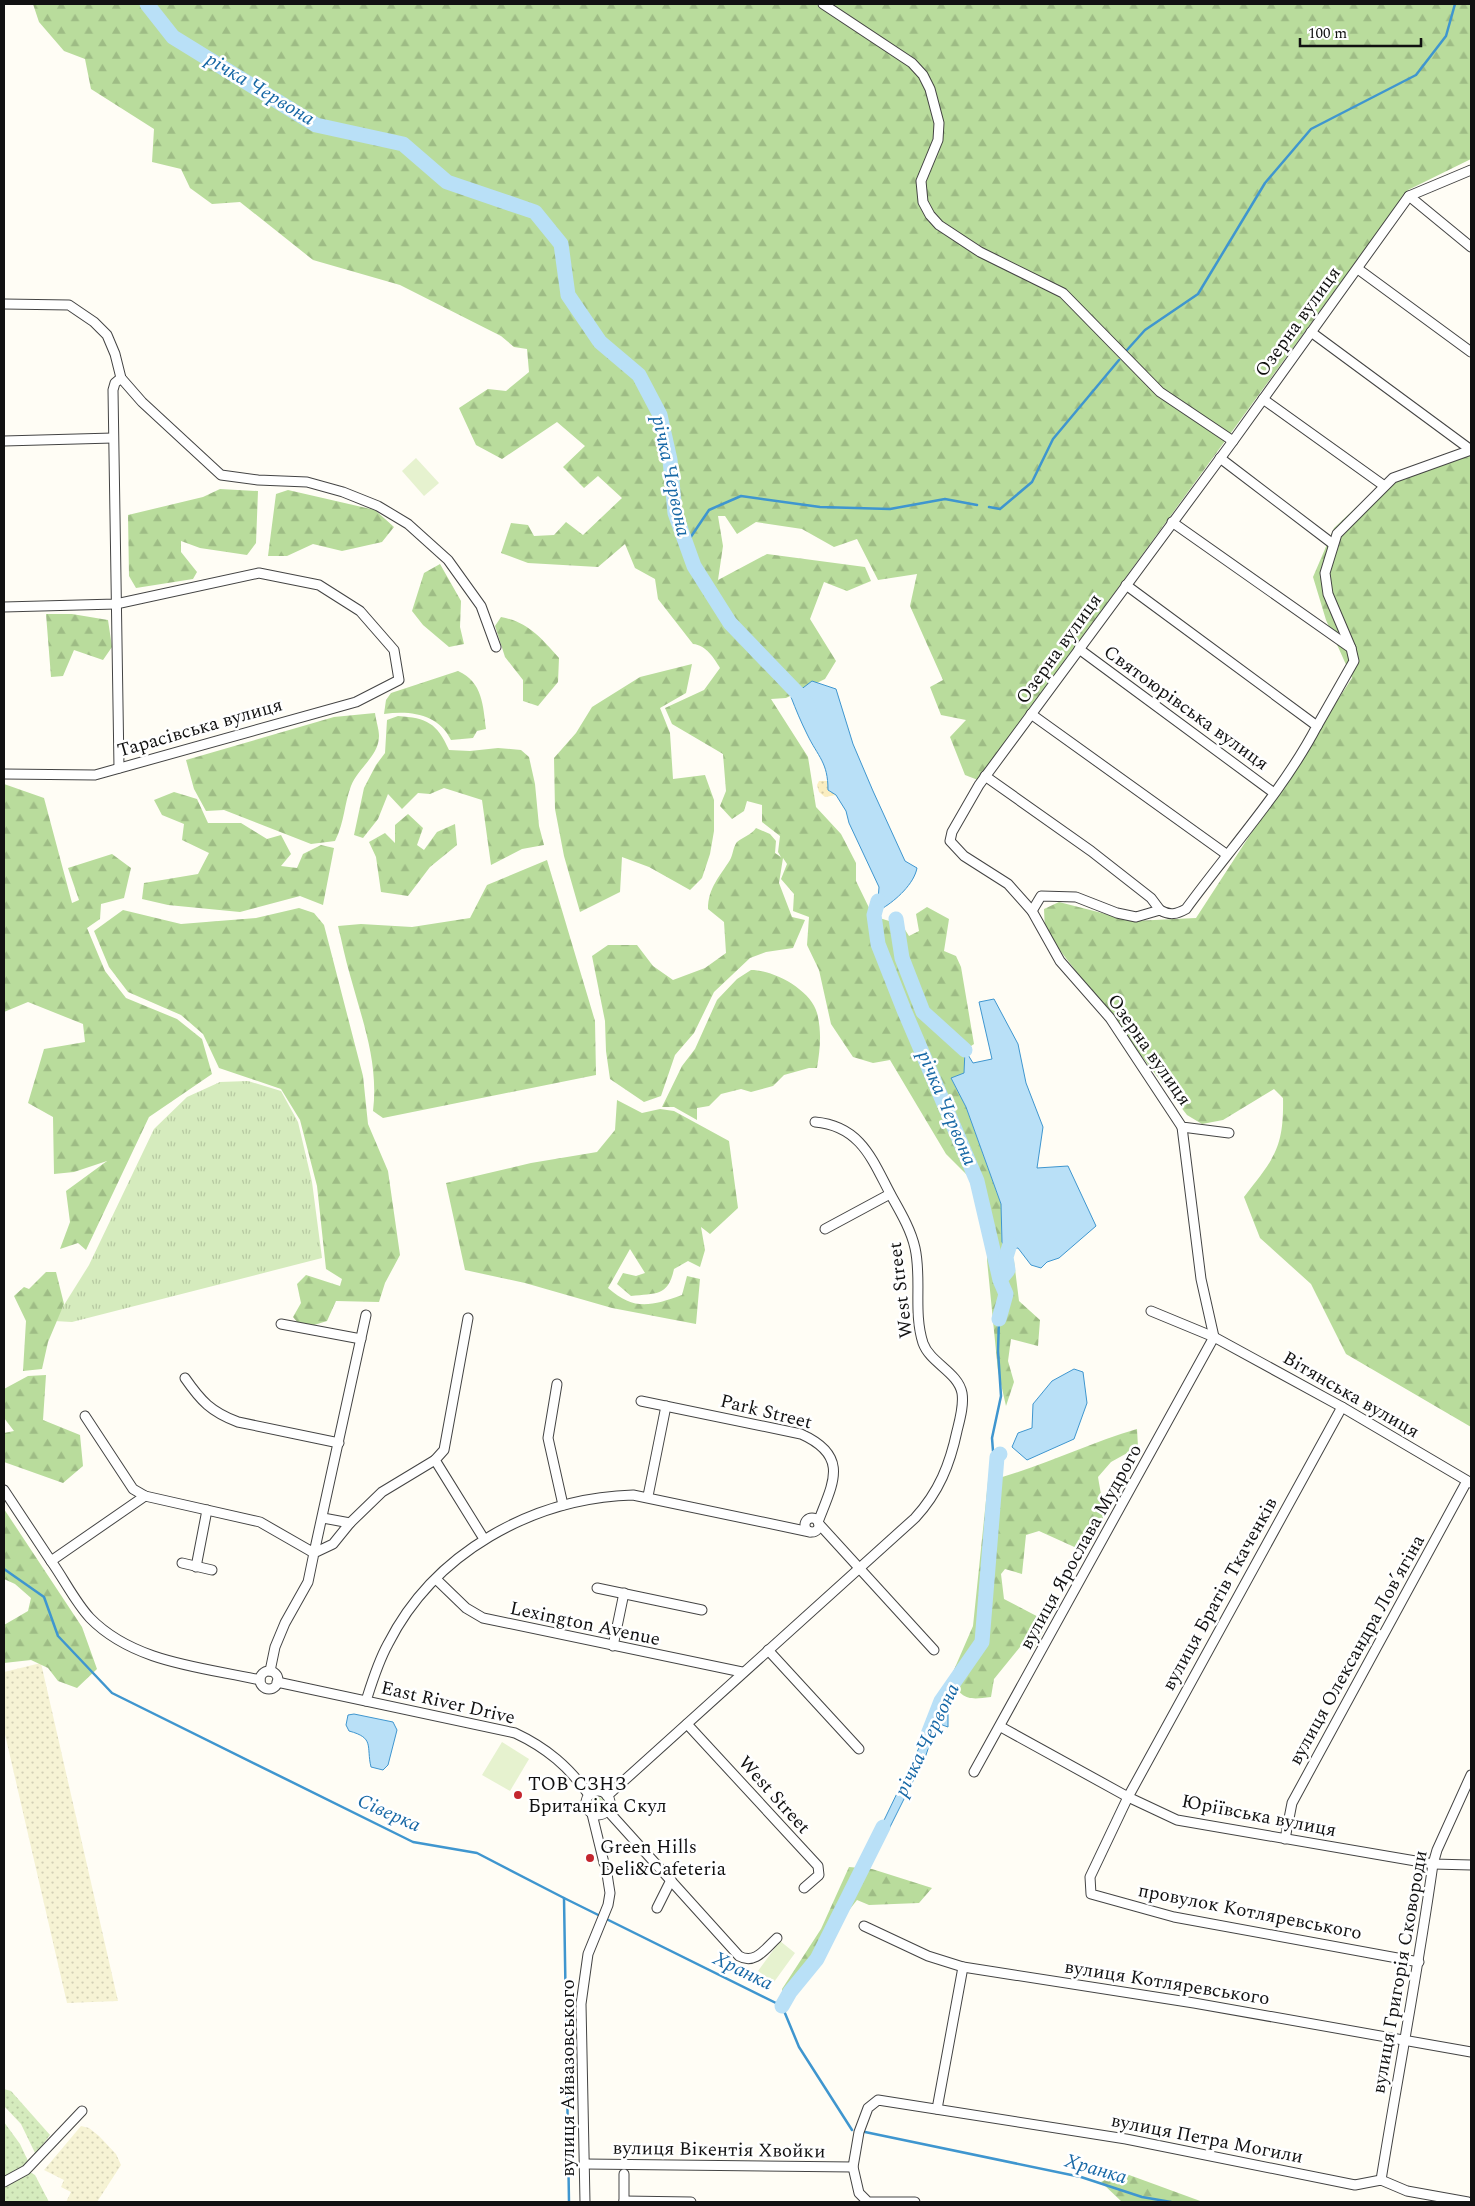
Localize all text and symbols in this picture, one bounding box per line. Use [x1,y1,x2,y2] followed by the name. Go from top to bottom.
[1300,15,1421,47] scale bar
[1308,22,1347,45] text: 100 m
[199,44,320,134] water label: річка Червона
[1248,261,1348,383] street label: Озерна вулиця
[643,412,698,539] water label: річка Червона
[1009,588,1109,710] street label: Озерна вулиця
[1097,638,1275,778] street label: Святоюрівська вулиця
[114,691,286,765] street label: Тарасівська вулиця
[1100,988,1198,1112] street label: Озерна вулиця
[909,1045,985,1170] water label: річка Червона
[881,1240,921,1340] street label: West Street
[1277,1344,1425,1446] street label: Вітянська вулиця
[717,1387,815,1437] street label: Park Street
[1012,1439,1150,1655] street label: вулиця Ярослава Мудрого
[1155,1492,1285,1696] street label: вулиця Братів Ткаченків
[1281,1529,1433,1771] street label: вулиця Олександра Ловʼягіна
[507,1594,663,1654] street label: Lexington Avenue
[378,1673,518,1733] street label: Еаst Rіvеr Drive
[886,1678,967,1803] water label: річка Червона
[731,1749,817,1841] street label: West Street
[528,1770,667,1821] place label: ТОВ СЗНЗ Британіка Скул
[353,1786,425,1840] water label: Сіверка
[1179,1787,1339,1845] street label: Юріївська вулиця
[512,1789,524,1801] marker: ТОВ СЗНЗ Британіка Скул
[600,1833,727,1884] place label: Green Hills Deli&Cafeteria
[1364,1848,1436,2096] street label: вулиця Григорія Сковороди
[584,1852,596,1864] marker: Green Hills Deli&Cafeteria
[1136,1876,1364,1948] street label: провулок Котляревського
[707,1943,778,1998] water label: Хранка
[1062,1952,1272,2014] street label: вулиця Котляревського
[554,1979,583,2177] street label: вулиця Айвазовського
[1109,2106,1305,2172] street label: вулиця Петра Могили
[612,2134,826,2166] street label: вулиця Вікентія Хвойки
[1060,2146,1131,2192] water label: Хранка

